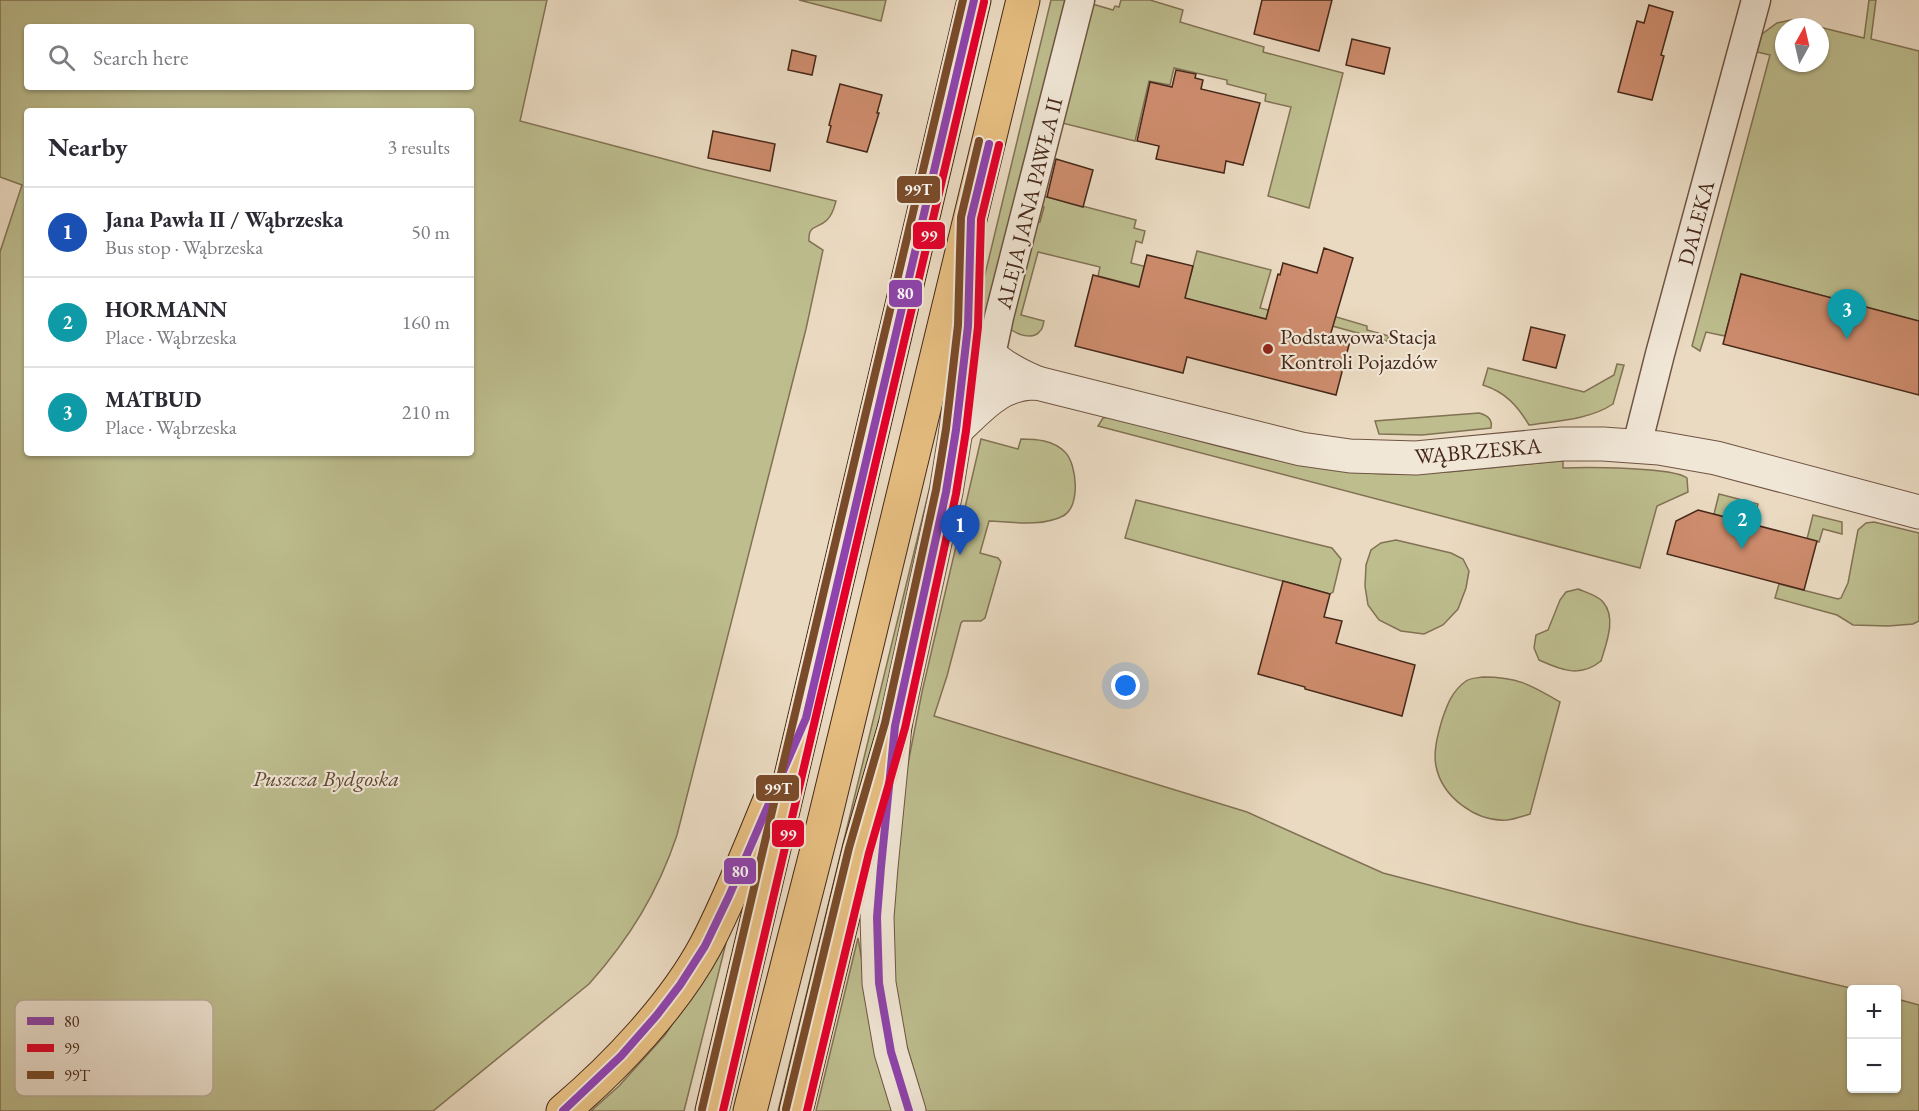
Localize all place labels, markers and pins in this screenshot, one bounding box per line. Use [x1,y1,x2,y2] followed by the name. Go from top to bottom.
[1828,290,1866,339] pin: 3
[1280,322,1439,376] place label: Podstawowa Stacja Kontroli Pojazdów
[1261,342,1275,356] marker: Podstawowa Stacja Kontroli Pojazdów
[1722,500,1762,549] pin: 2
[940,506,980,555] pin: 1

